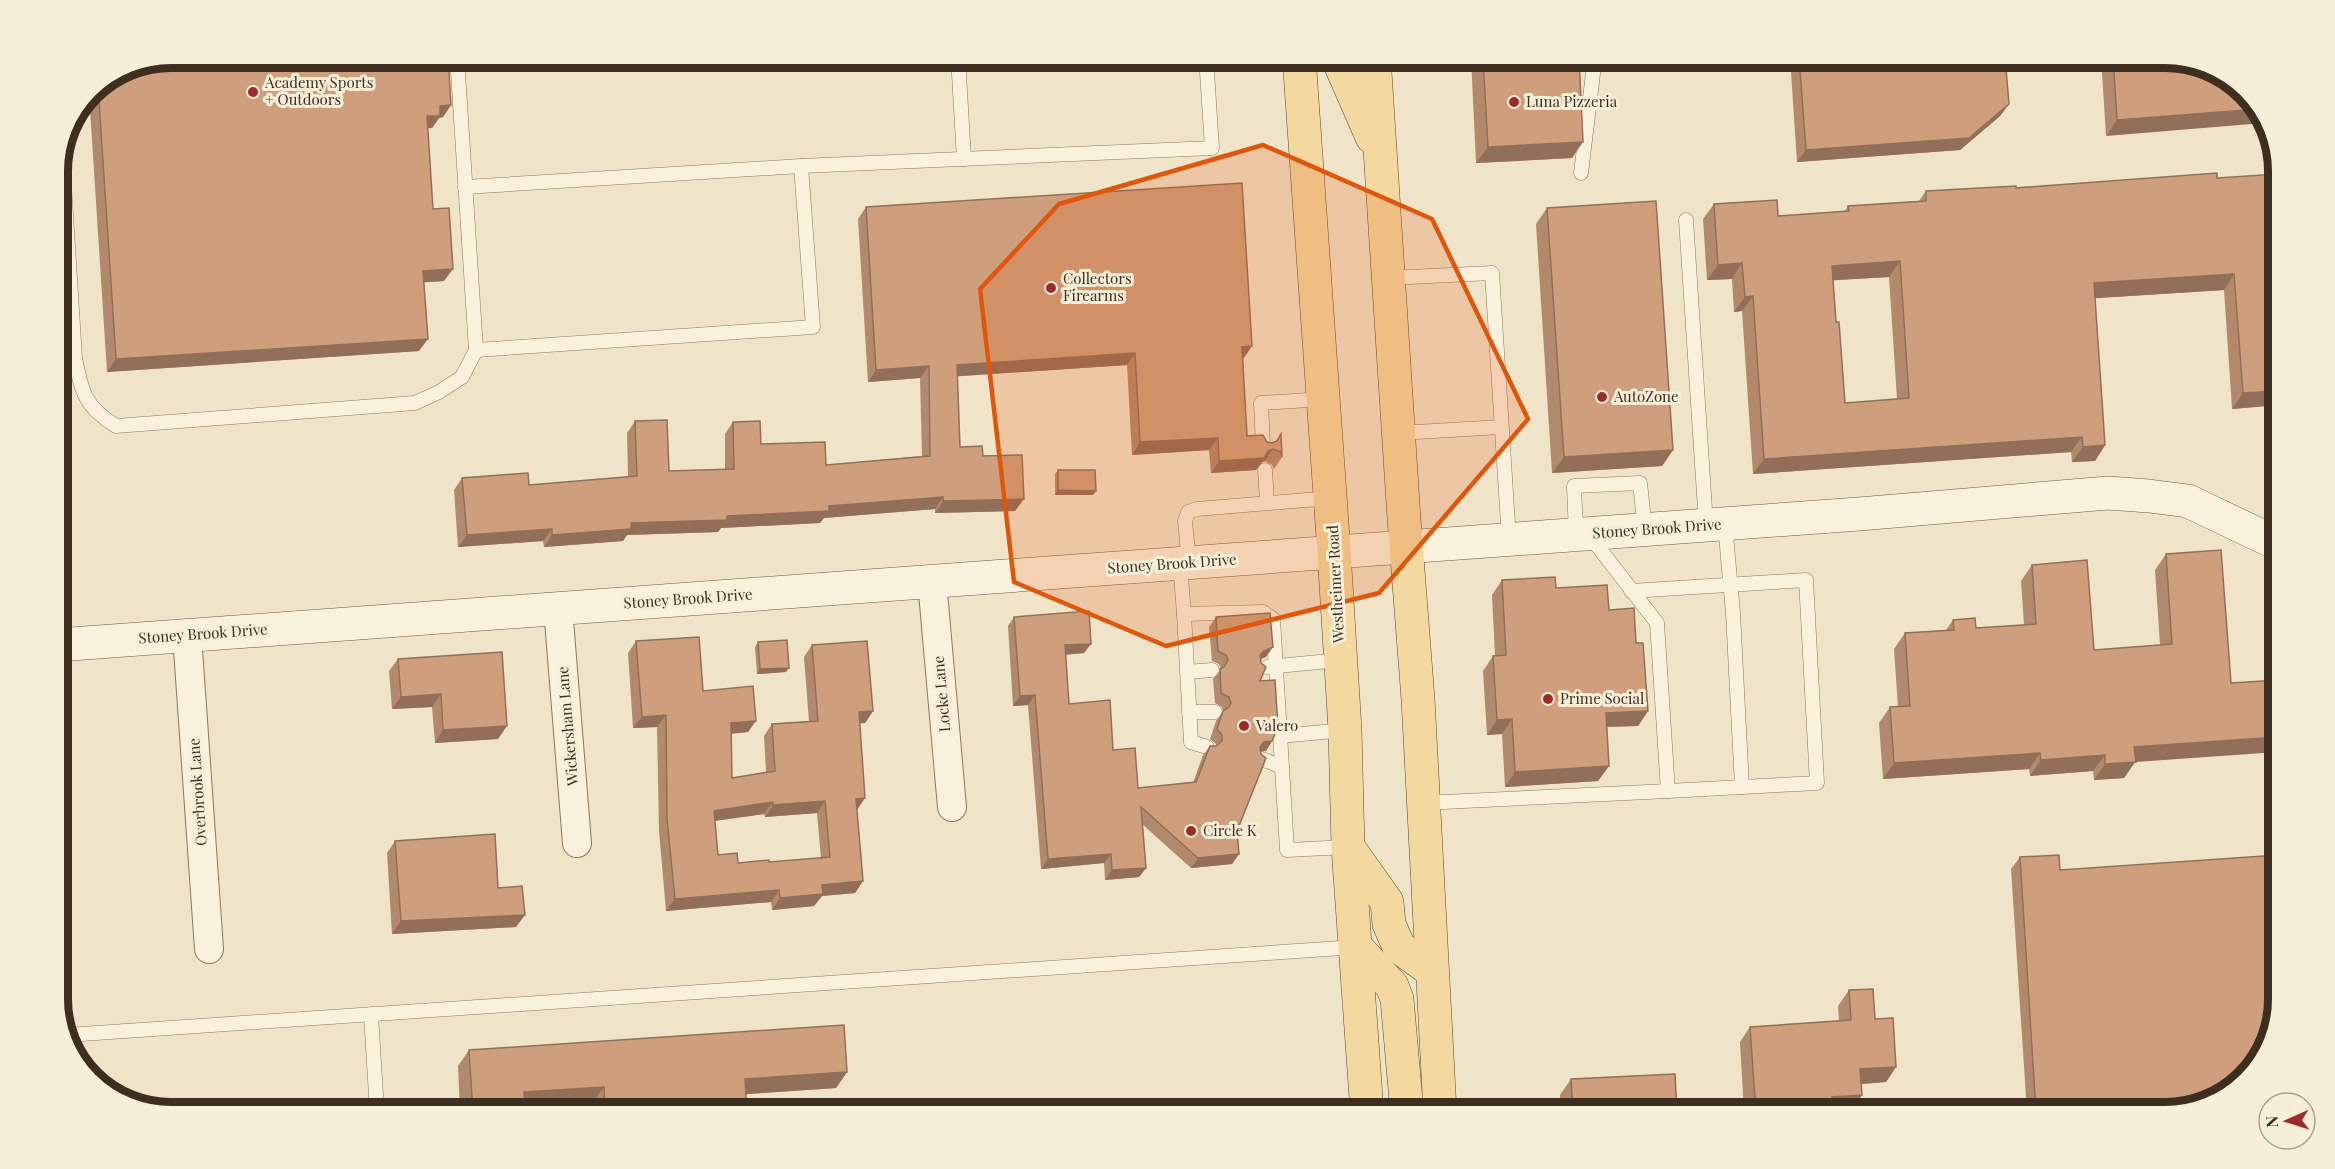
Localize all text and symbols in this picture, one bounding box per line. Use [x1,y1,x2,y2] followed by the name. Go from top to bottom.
[264,72,373,109] place label: Academy Sports + Outdoors
[246,85,260,99] marker: Academy Sports + Outdoors
[1526,91,1618,111] place label: Luna Pizzeria
[1507,95,1521,109] marker: Luna Pizzeria
[1063,268,1132,305] place label: Collectors Firearms
[1044,281,1058,295] marker: Collectors Firearms
[1613,386,1679,406] place label: AutoZone
[1595,390,1609,404] marker: AutoZone
[1592,514,1722,542] street label: Stoney Brook Drive
[1322,524,1348,645] street label: Westheimer Road
[1107,549,1237,577] street label: Stoney Brook Drive
[623,584,753,612] street label: Stoney Brook Drive
[138,619,268,647] street label: Stoney Brook Drive
[928,655,954,733] street label: Locke Lane
[552,665,582,788] street label: Wickersham Lane
[1560,688,1644,708] place label: Prime Social
[1541,692,1555,706] marker: Prime Social
[1255,715,1298,735] place label: Valero
[1237,719,1251,733] marker: Valero
[183,737,211,847] street label: Overbrook Lane
[1203,820,1257,840] place label: Circle K
[1184,824,1198,838] marker: Circle K
[2257,1091,2317,1151] north arrow
[2261,1115,2282,1128] text: N

